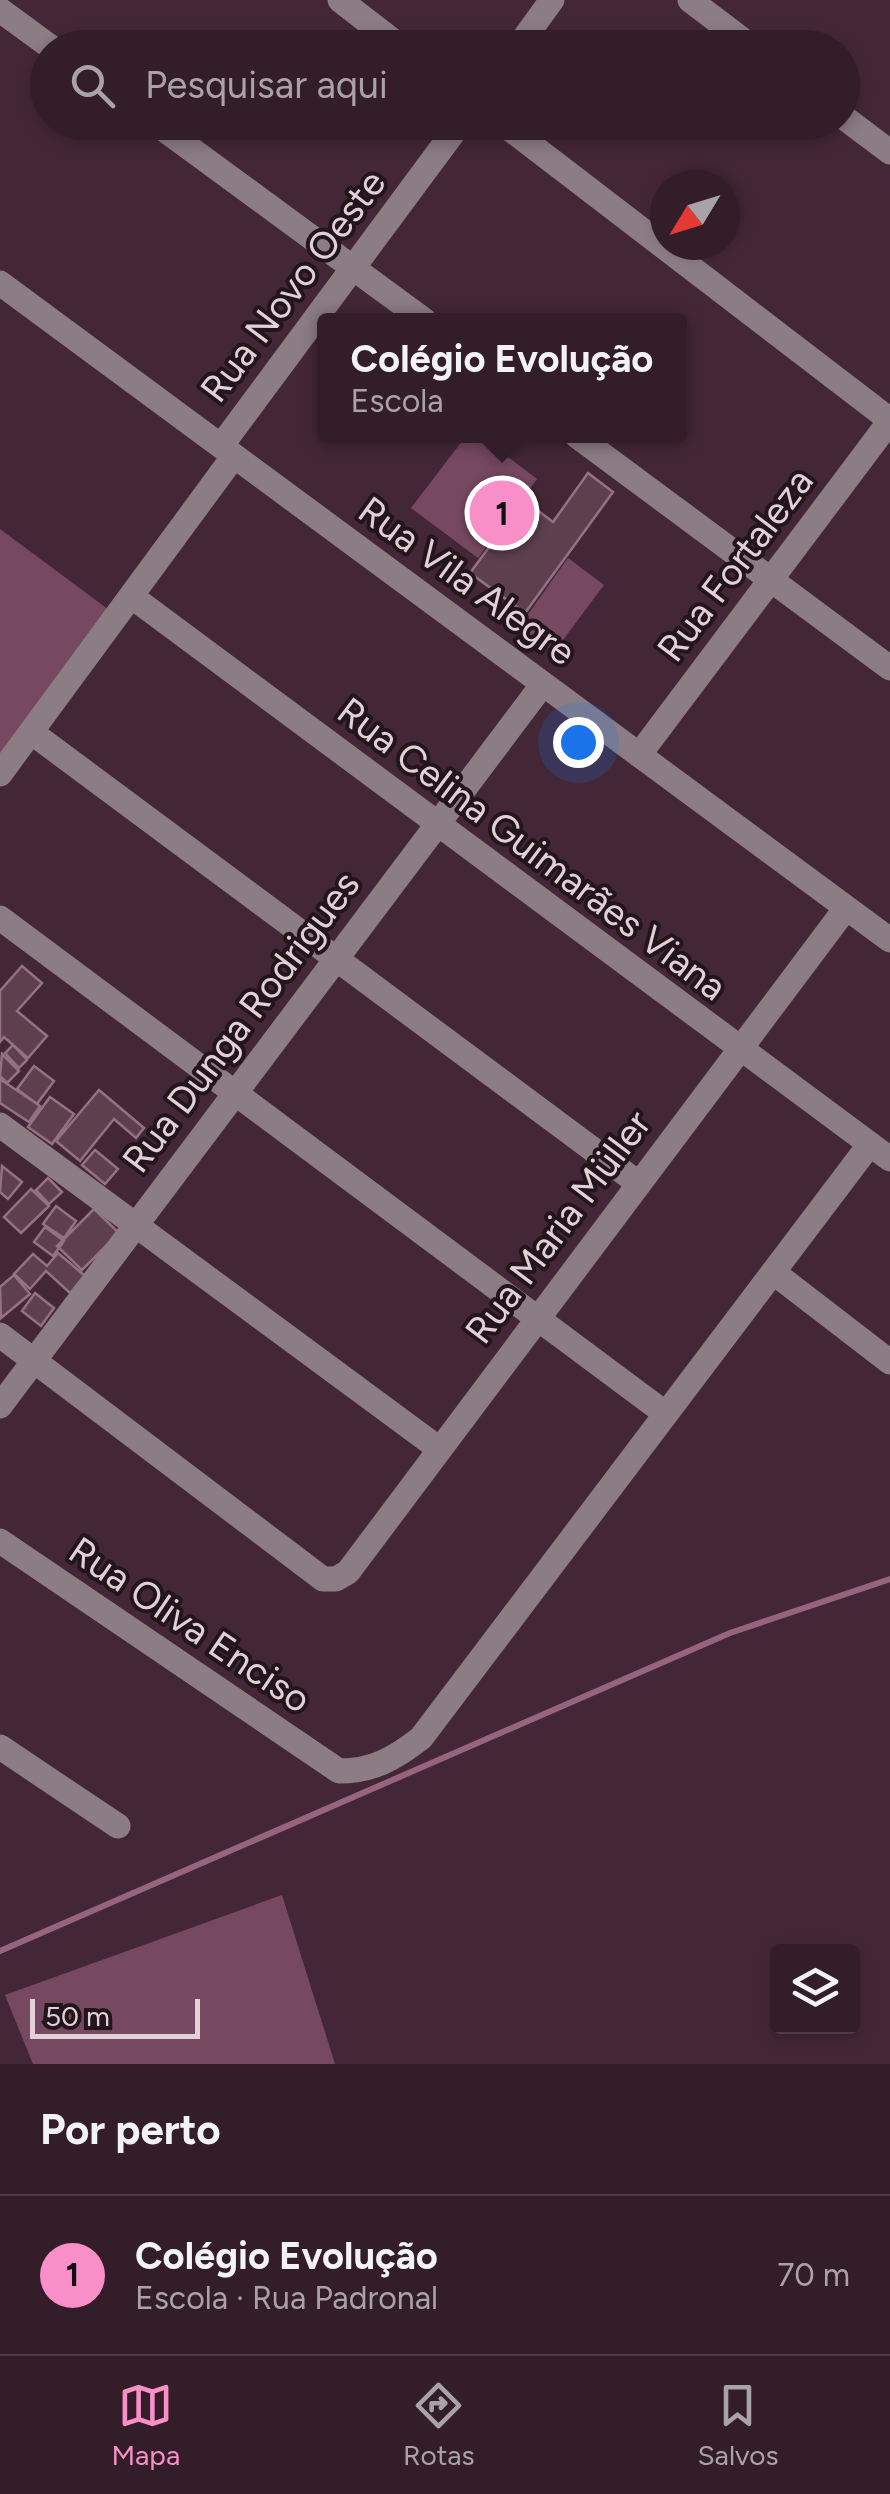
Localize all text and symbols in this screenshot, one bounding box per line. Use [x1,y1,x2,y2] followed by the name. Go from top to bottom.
[30,30,860,140] search box
[65,58,120,113] icon: search
[145,62,388,108] text: Pesquisar aqui
[191,161,395,411] street label: Rua Novo Oeste
[650,170,740,260] north arrow
[317,313,687,443] popup
[351,336,653,382] text: Colégio Evolução
[351,382,444,420] text: Escola
[647,459,823,671] street label: Rua Fortaleza
[470,476,534,550] pin: 1
[350,487,584,675] street label: Rua Vila Alegre
[329,688,735,1010] street label: Rua Celina Guimarães Viana
[553,717,604,768] your location
[113,862,369,1182] street label: Rua Dunga Rodrigues
[456,1101,661,1352] street label: Rua Maria Müller
[61,1527,319,1723] street label: Rua Oliva Enciso
[770,1944,860,2034] map controls
[770,1944,860,2034] button: layers
[30,1994,200,2038] scale bar
[45,1999,110,2033] text: 50 m
[40,2104,221,2155] text: Por perto
[135,2233,438,2279] text: Colégio Evolução
[66,2256,79,2294] text: 1
[777,2256,850,2294] text: 70 m
[135,2279,438,2317] text: Escola · Rua Padronal
[111,2378,180,2472] tab: Mapa
[403,2378,475,2472] tab: Rotas
[697,2378,779,2472] tab: Salvos

